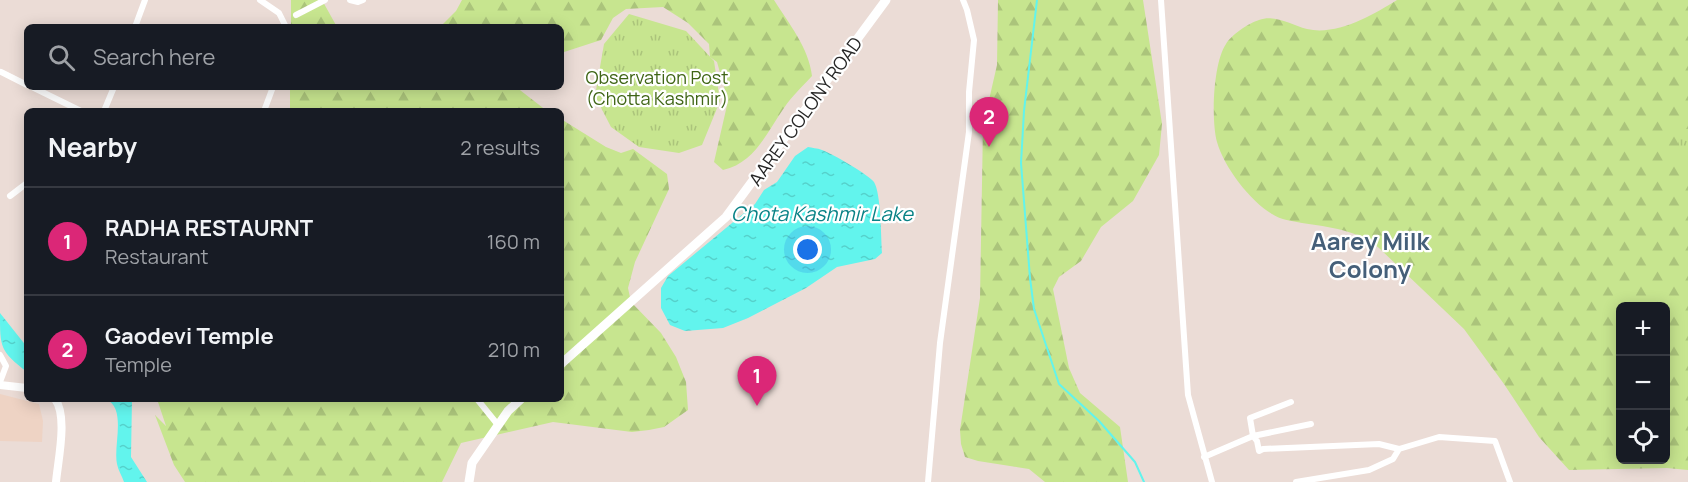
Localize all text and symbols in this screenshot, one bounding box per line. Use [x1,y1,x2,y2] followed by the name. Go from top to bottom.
[24,24,564,90] search box
[743,32,867,190] street label: AAREY COLONY ROAD
[45,41,78,74] icon: search
[93,42,215,72] text: Search here
[585,65,729,110] park label: Observation Post (Chotta Kashmir)
[970,98,1008,147] pin: 2
[48,129,137,165] text: Nearby
[460,134,540,161] text: 2 results
[731,200,914,227] water label: Chota Kashmir Lake
[105,213,313,243] text: RADHA RESTAURNT
[1311,224,1430,285] district label: Aarey Milk Colony
[63,228,72,255] text: 1
[487,228,540,255] text: 160 m
[793,235,822,264] your location
[105,243,209,270] text: Restaurant
[1616,302,1670,464] map controls
[1616,302,1670,356] button: +
[105,321,274,351] text: Gaodevi Temple
[62,336,73,363] text: 2
[488,336,540,363] text: 210 m
[105,351,172,378] text: Temple
[738,356,777,406] pin: 1
[1616,356,1670,410] button: −
[1616,410,1670,464] button: locate

